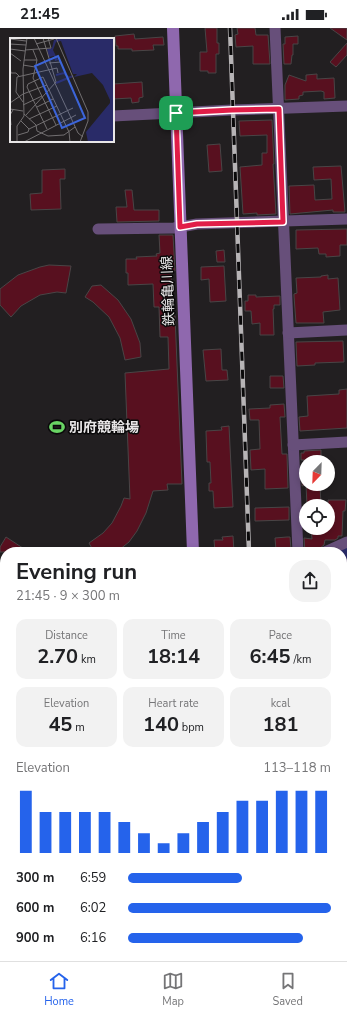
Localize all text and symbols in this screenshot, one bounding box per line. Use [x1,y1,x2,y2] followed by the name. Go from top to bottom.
[20,4,60,24] text: 21:45
[10,38,114,142] inset map
[159,96,193,130] pin
[165,102,187,124] icon: arrive
[157,256,179,326] street label: 鉄輪亀川線
[48,418,66,436] sports icon: 別府競輪場
[69,418,139,437] place label: 別府競輪場
[299,455,335,491] north arrow
[299,455,335,535] map controls
[299,499,335,535] button: locate
[16,557,137,587] text: Evening run
[289,560,331,602] button: share
[16,587,120,605] text: 21:45 · 9 × 300 m
[45,628,88,643] text: Distance
[161,628,186,643] text: Time
[269,628,292,643] text: Pace
[37,643,78,670] text: 2.70
[147,643,200,670] text: 18:14
[250,643,291,670] text: 6:45
[78,652,96,667] text: km
[291,652,311,667] text: /km
[44,696,89,711] text: Elevation
[148,696,199,711] text: Heart rate
[271,696,290,711] text: kcal
[48,711,72,738] text: 45
[143,711,179,738] text: 140
[263,711,299,738] text: 181
[72,720,85,735] text: m
[179,720,204,735] text: bpm
[16,759,70,777] text: Elevation
[263,759,331,777] text: 113–118 m
[16,869,54,887] text: 300 m
[80,869,106,887] text: 6:59
[16,899,54,917] text: 600 m
[80,899,106,917] text: 6:02
[16,929,54,947] text: 900 m
[80,929,106,947] text: 6:16
[44,970,74,1009] tab: Home
[162,970,184,1009] tab: Map
[272,970,303,1009] tab: Saved

